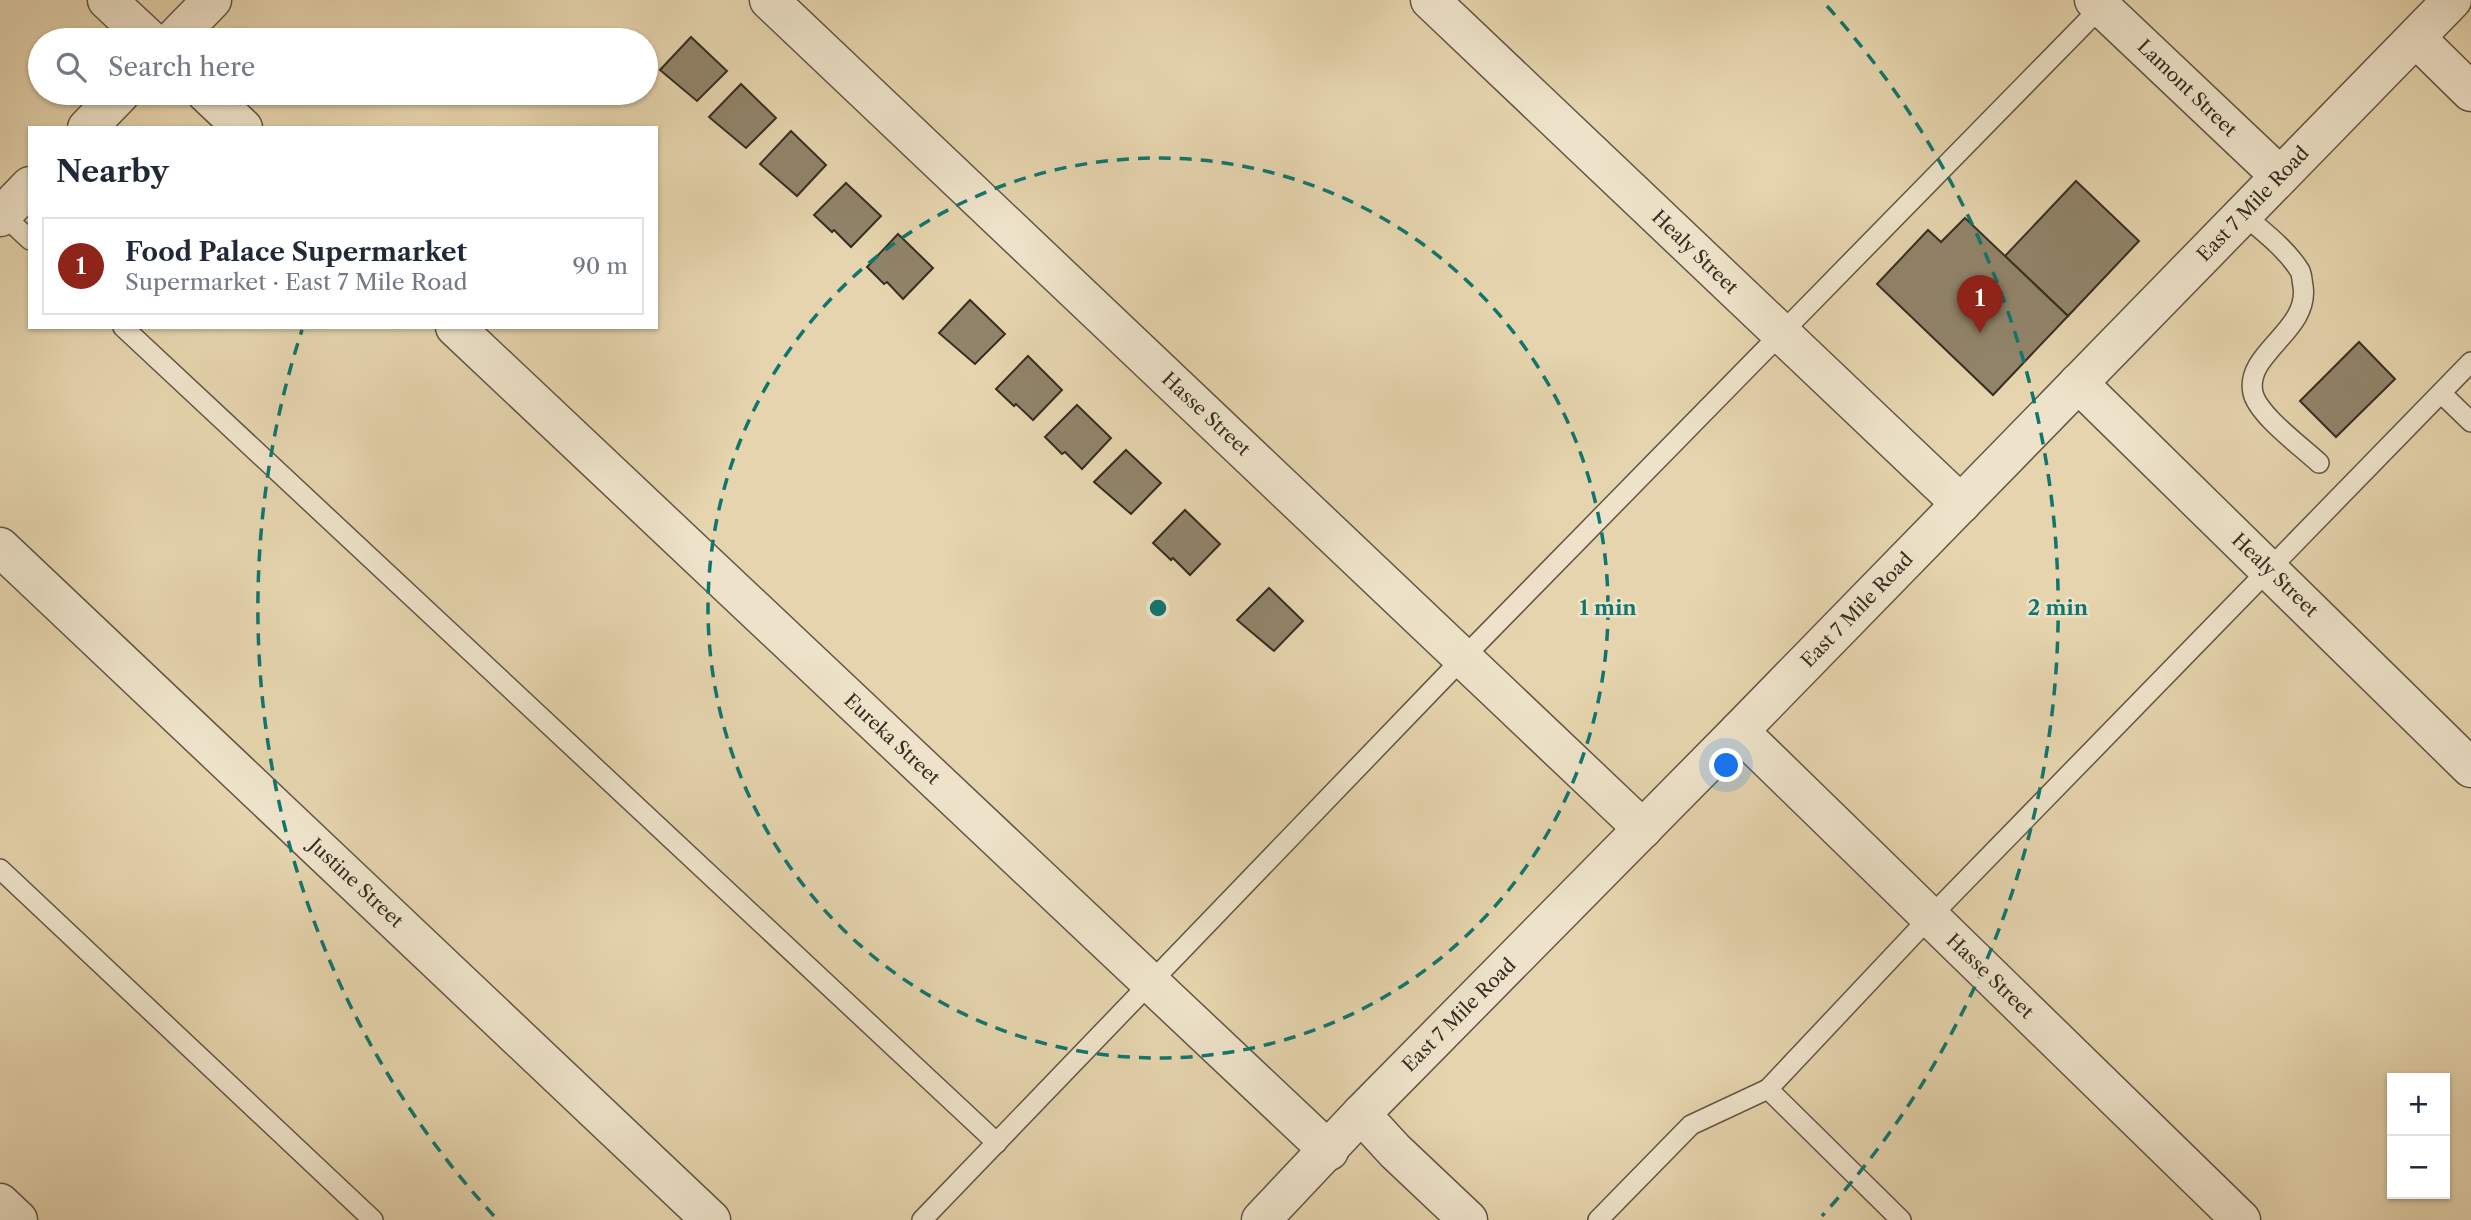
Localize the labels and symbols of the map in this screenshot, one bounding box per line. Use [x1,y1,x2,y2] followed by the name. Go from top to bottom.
[2132,35,2242,141] street label: Lamont Street
[2192,141,2314,266] street label: East 7 Mile Road
[1647,205,1743,299] street label: Healy Street
[1957,275,2003,333] pin: 1
[1157,367,1255,461] street label: Hasse Street
[2227,528,2323,622] street label: Healy Street
[1796,547,1918,672] street label: East 7 Mile Road
[1579,595,1637,620] text: 1 min
[2028,595,2089,620] text: 2 min
[1146,596,1170,620] centre of rings
[839,689,945,789] street label: Eureka Street
[1709,748,1743,782] your location
[302,832,408,933] street label: Justine Street
[1942,929,2039,1023] street label: Hasse Street
[1398,953,1521,1076] street label: East 7 Mile Road

